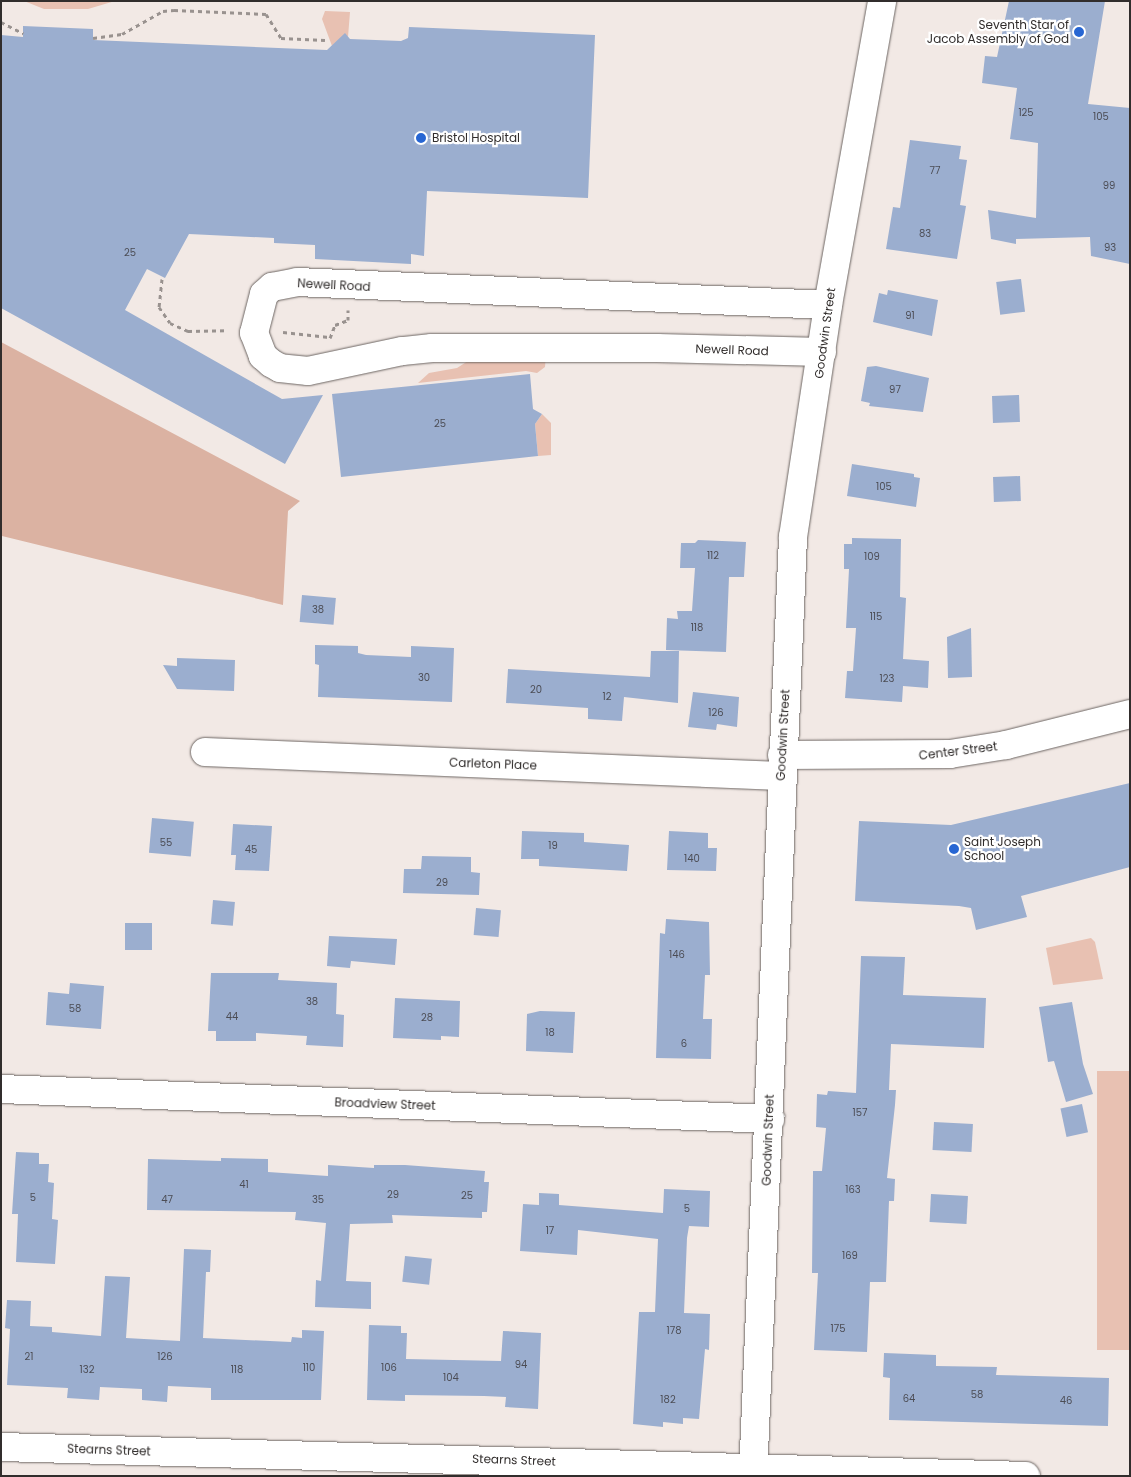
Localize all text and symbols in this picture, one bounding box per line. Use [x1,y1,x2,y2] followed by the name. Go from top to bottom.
[927,18,1069,46] place label: Seventh Star of Jacob Assembly of God
[1073,26,1085,38] marker: Seventh Star of Jacob Assembly of God
[1018,107,1034,119] house number: 125
[1093,111,1109,123] house number: 105
[414,131,428,145] marker: Bristol Hospital
[432,131,520,145] place label: Bristol Hospital
[930,165,940,177] house number: 77
[1103,180,1115,192] house number: 99
[919,228,931,240] house number: 83
[1104,242,1116,254] house number: 93
[124,247,136,259] house number: 25
[297,276,371,294] street label: Newell Road
[811,287,839,379] street label: Goodwin Street
[905,310,915,322] house number: 91
[695,342,769,358] street label: Newell Road
[889,384,901,396] house number: 97
[434,418,446,430] house number: 25
[876,481,892,493] house number: 105
[707,550,719,562] house number: 112
[864,551,880,563] house number: 109
[312,604,324,616] house number: 38
[870,611,882,623] house number: 115
[691,622,703,634] house number: 118
[418,672,430,684] house number: 30
[880,673,894,685] house number: 123
[530,684,542,696] house number: 20
[773,689,793,781] street label: Goodwin Street
[603,691,611,703] house number: 12
[708,707,724,719] house number: 126
[918,739,998,763] street label: Center Street
[449,755,537,773] street label: Carleton Place
[964,835,1041,863] place label: Saint Joseph School
[160,837,172,849] house number: 55
[548,840,558,852] house number: 19
[948,843,960,855] marker: Saint Joseph School
[245,844,257,856] house number: 45
[684,853,700,865] house number: 140
[436,877,448,889] house number: 29
[669,949,685,961] house number: 146
[306,996,318,1008] house number: 38
[69,1003,81,1015] house number: 58
[226,1011,238,1023] house number: 44
[421,1012,433,1024] house number: 28
[545,1027,555,1039] house number: 18
[681,1038,687,1050] house number: 6
[759,1094,777,1186] street label: Goodwin Street
[334,1095,436,1113] street label: Broadview Street
[853,1107,867,1119] house number: 157
[239,1179,249,1191] house number: 41
[845,1184,861,1196] house number: 163
[387,1189,399,1201] house number: 29
[461,1190,473,1202] house number: 25
[30,1192,36,1204] house number: 5
[161,1194,173,1206] house number: 47
[312,1194,324,1206] house number: 35
[684,1203,690,1215] house number: 5
[546,1225,554,1237] house number: 17
[842,1250,858,1262] house number: 169
[831,1323,845,1335] house number: 175
[667,1325,681,1337] house number: 178
[25,1351,33,1363] house number: 21
[157,1351,173,1363] house number: 126
[515,1359,527,1371] house number: 94
[303,1362,315,1374] house number: 110
[381,1362,397,1374] house number: 106
[80,1364,94,1376] house number: 132
[231,1364,243,1376] house number: 118
[443,1372,459,1384] house number: 104
[971,1389,983,1401] house number: 58
[903,1393,915,1405] house number: 64
[660,1394,676,1406] house number: 182
[1060,1395,1072,1407] house number: 46
[67,1441,151,1459] street label: Stearns Street
[472,1451,556,1469] street label: Stearns Street

